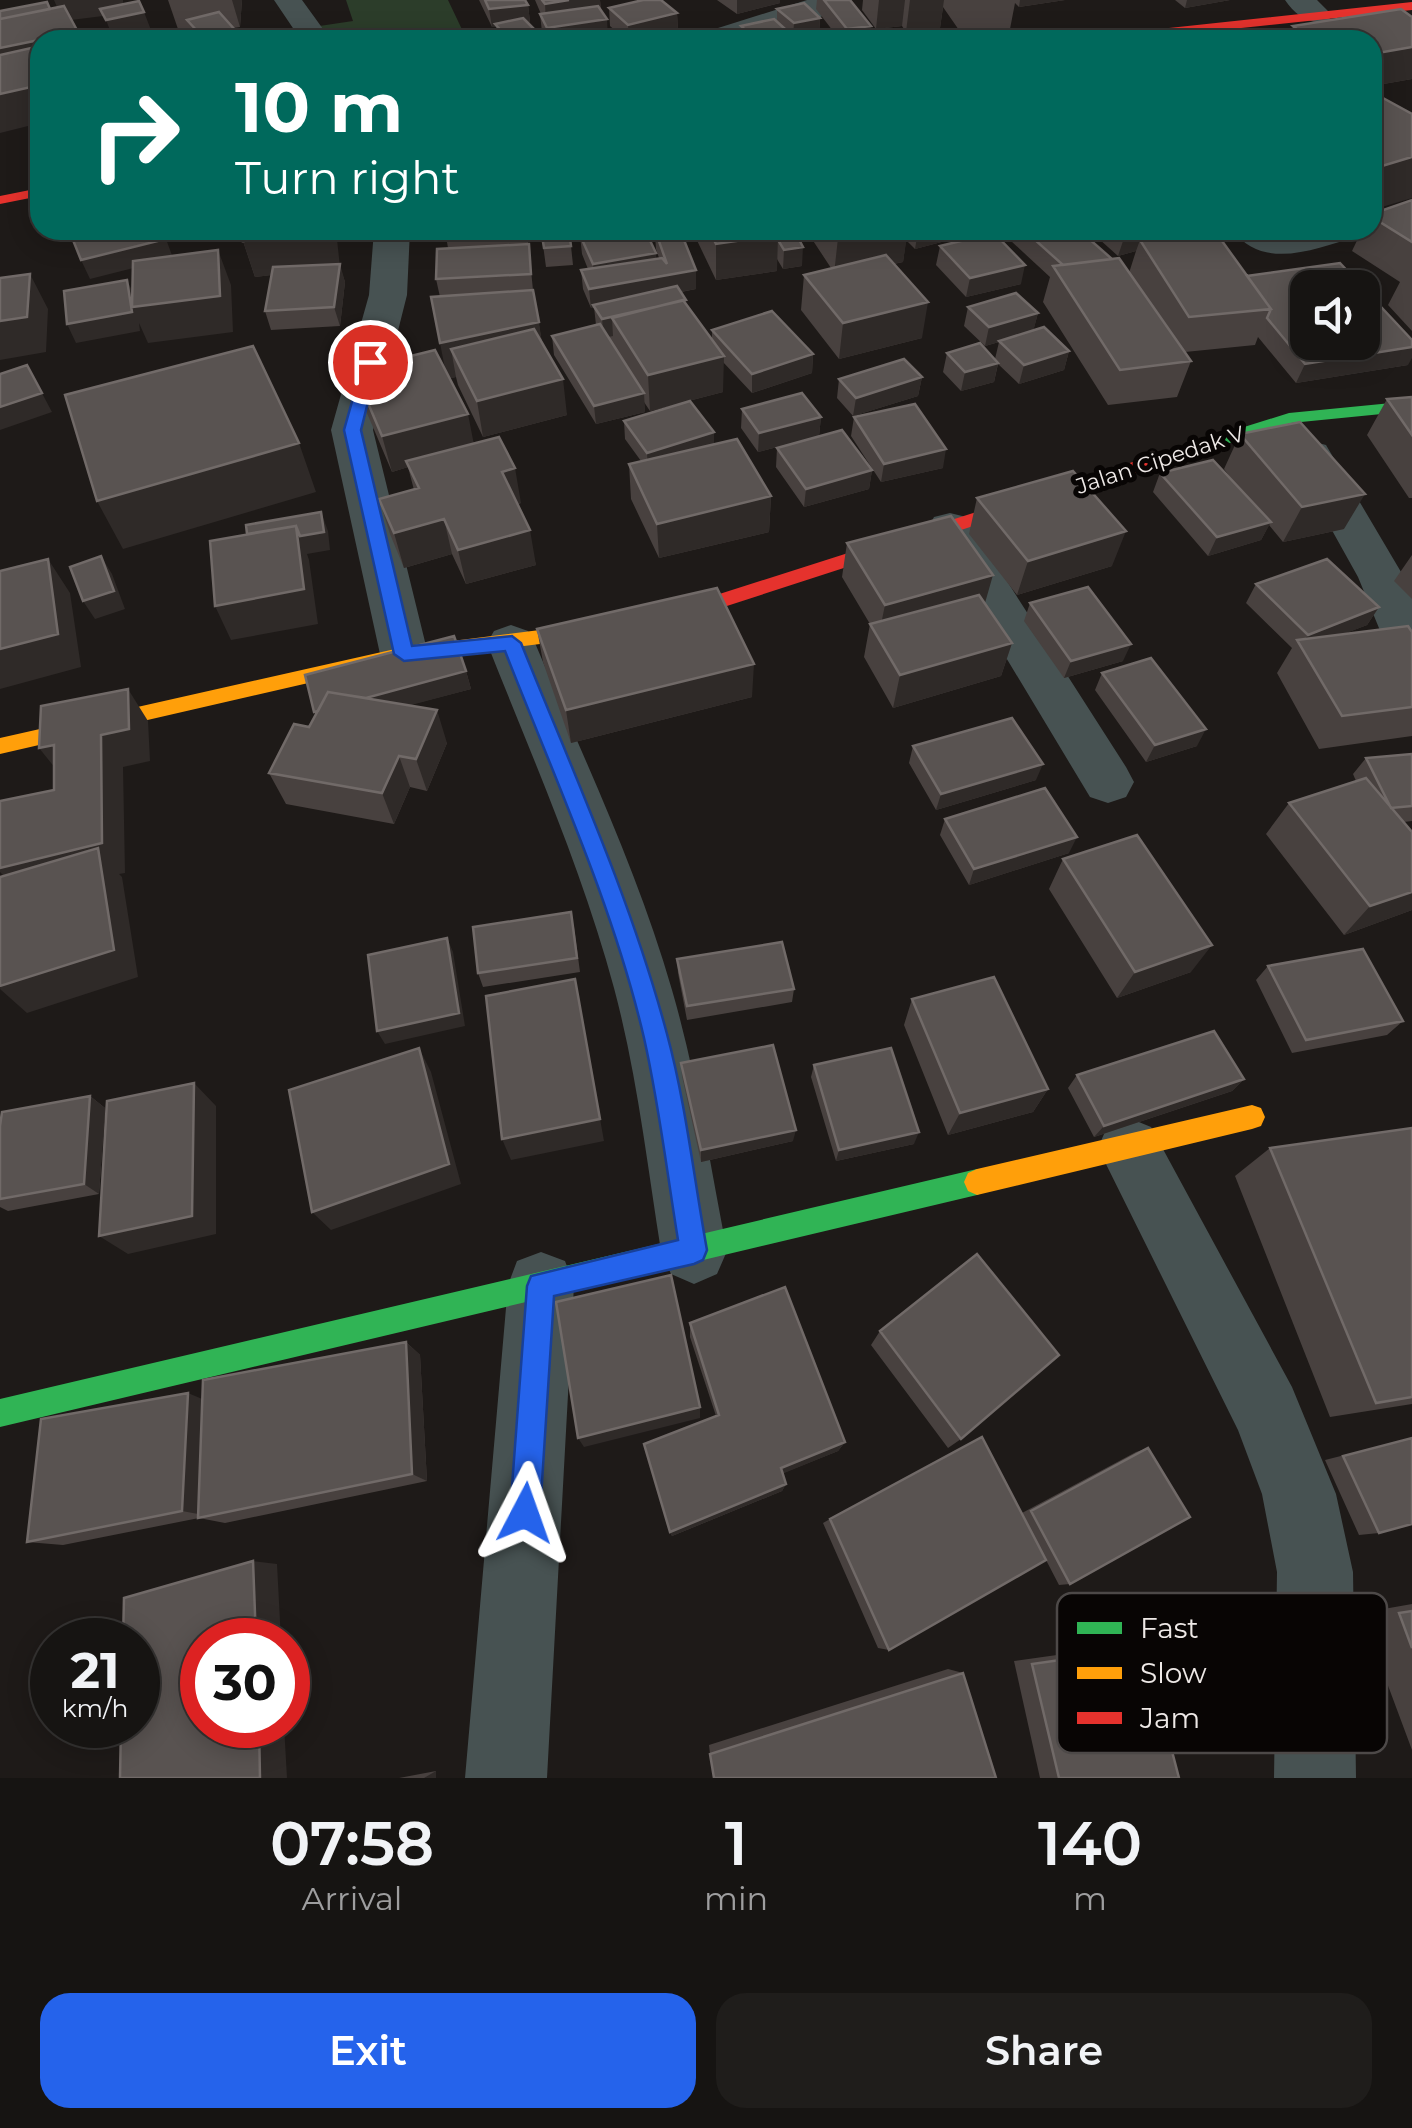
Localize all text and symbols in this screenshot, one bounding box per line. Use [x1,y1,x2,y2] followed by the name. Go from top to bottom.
[235,64,403,150] text: 10 m
[70,70,200,200] icon: right
[235,150,460,205] text: Turn right
[1290,270,1380,360] map controls
[1290,270,1380,360] button: sound
[328,320,413,405] pin
[343,335,398,390] icon: arrive
[1071,420,1248,500] street label: Jalan Cipedak V
[473,1461,577,1565] position arrow
[1057,1593,1387,1753] legend
[1140,1611,1199,1645] text: Fast
[180,1618,310,1748] speed limit sign: 30
[70,1640,120,1701] text: 21
[1140,1656,1207,1690] text: Slow
[62,1693,128,1723] text: km/h
[1139,1701,1200,1735] text: Jam
[270,1807,434,1880] text: 07:58
[725,1807,748,1880] text: 1
[1038,1807,1142,1880] text: 140
[302,1879,402,1918] text: Arrival
[704,1879,768,1918] text: min
[1073,1879,1107,1918] text: m
[40,1993,696,2108] button: Exit
[716,1993,1372,2108] button: Share

